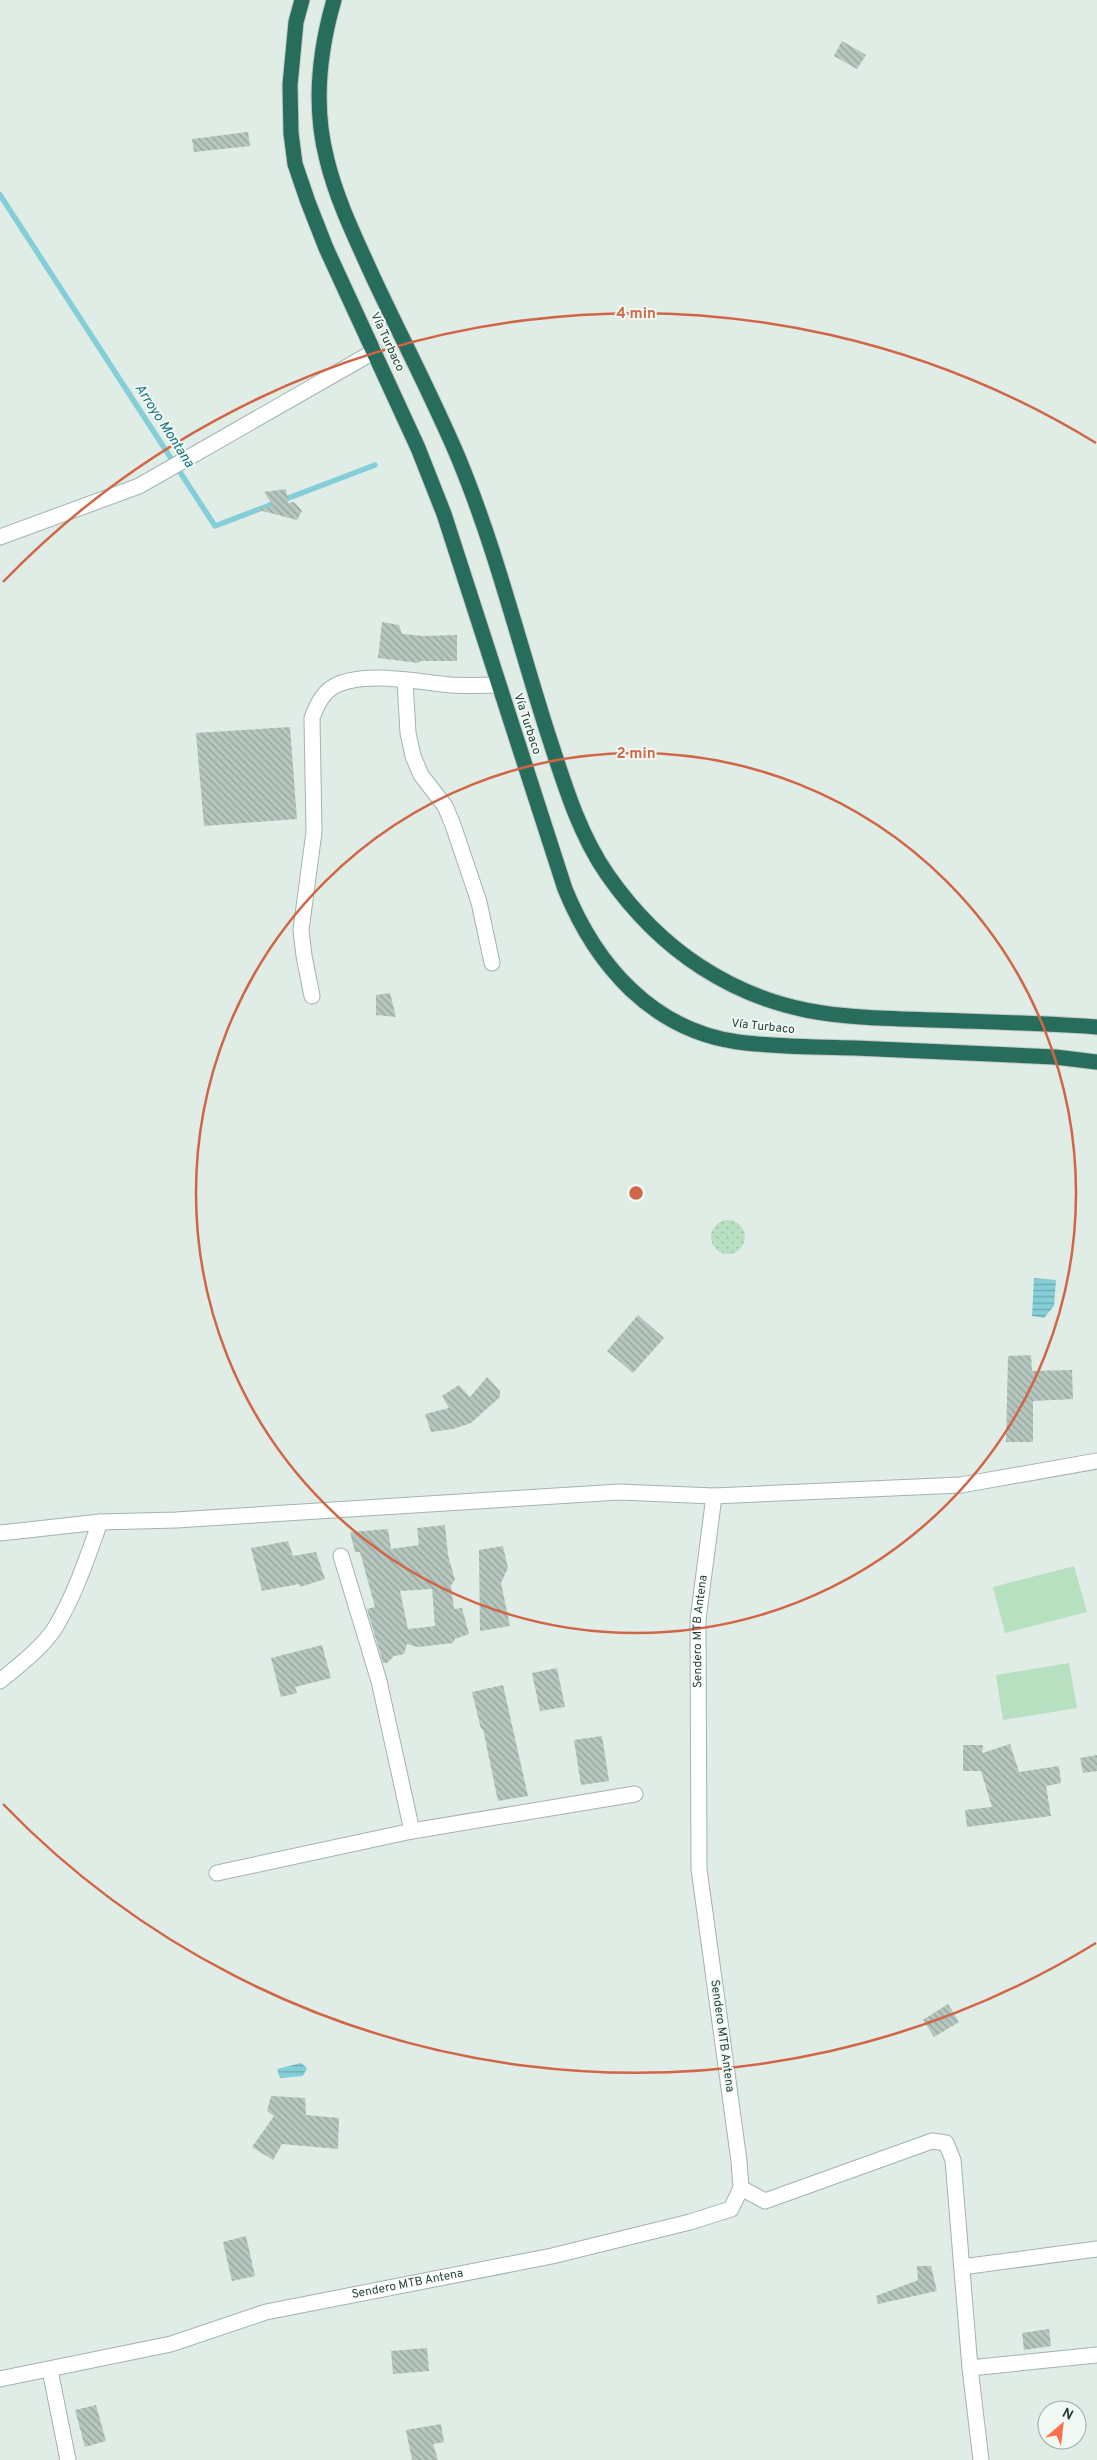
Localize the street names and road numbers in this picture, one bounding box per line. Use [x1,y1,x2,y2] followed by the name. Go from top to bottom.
[366,310,408,375] street label: Vía Turbaco
[510,691,545,757] street label: Vía Turbaco
[730,1016,796,1038] street label: Vía Turbaco
[690,1574,712,1688] street label: Sendero MTB Antena
[706,1979,738,2093] street label: Sendero MTB Antena
[350,2266,465,2303] street label: Sendero MTB Antena

